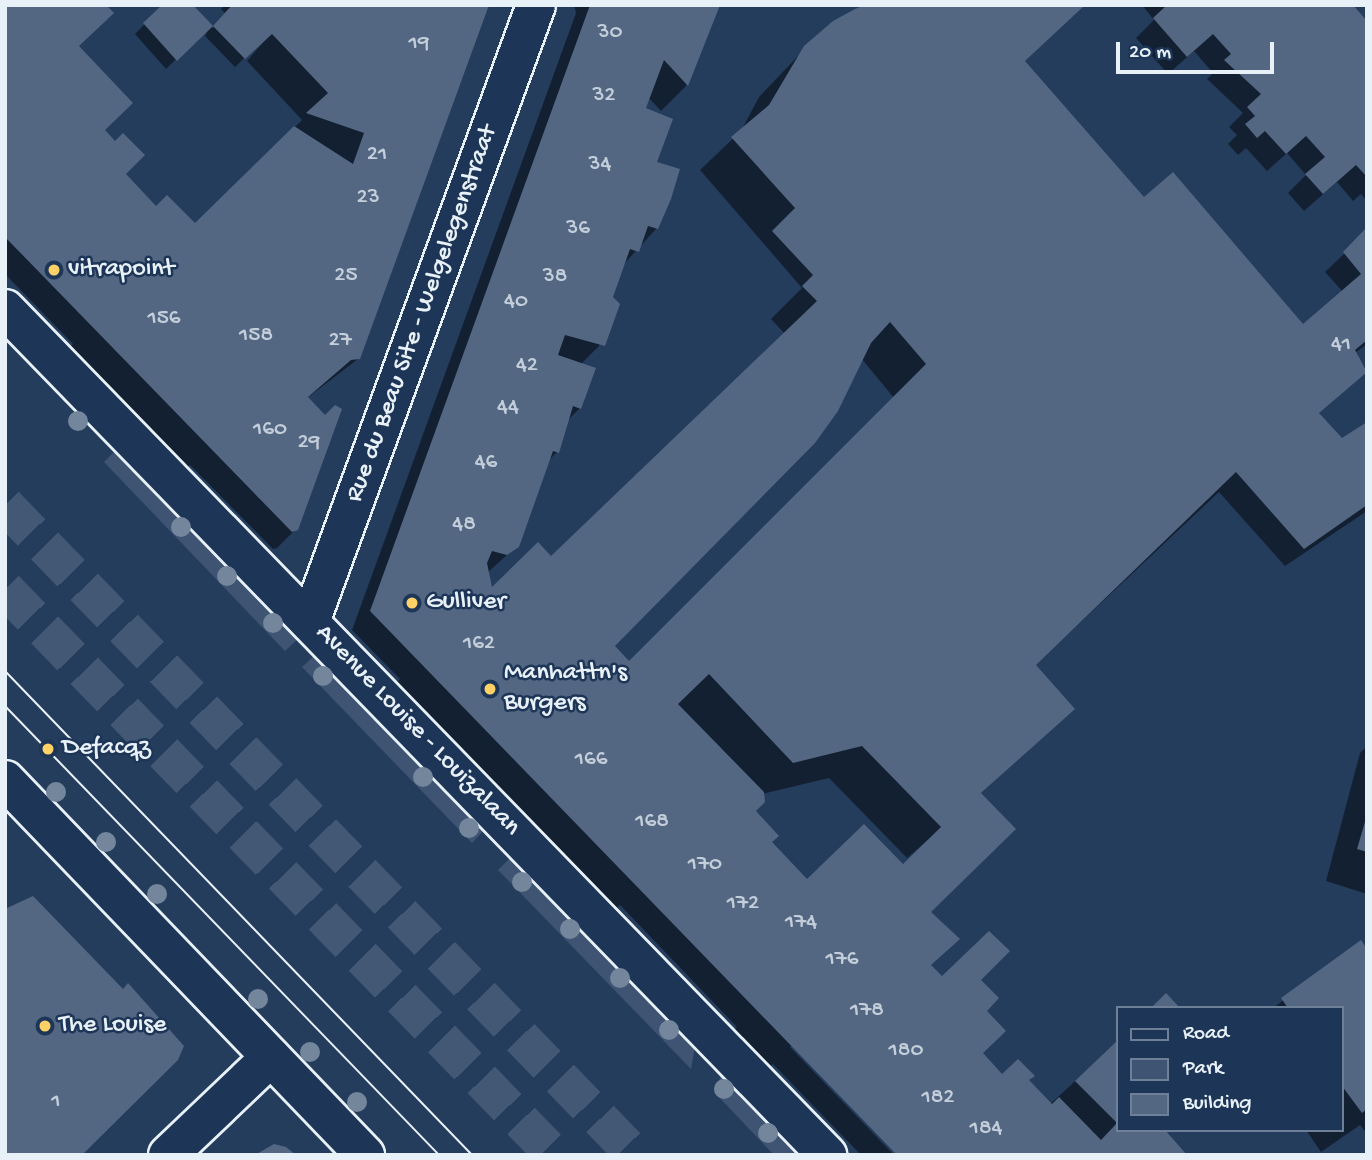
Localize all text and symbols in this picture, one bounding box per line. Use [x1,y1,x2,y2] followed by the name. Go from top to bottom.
[598,19,622,47] house number: 30
[1120,28,1278,72] scale bar
[409,30,429,58] house number: 19
[1129,41,1171,66] text: 20 m
[592,82,616,110] house number: 32
[340,121,506,507] street label: Rue du Beau Site - Welgelegenstraat
[367,141,387,169] house number: 21
[589,151,611,179] house number: 34
[356,184,380,212] house number: 23
[566,215,590,243] house number: 36
[68,254,174,286] place label: vitrapoint
[46,262,62,278] marker: vitrapoint
[334,262,358,290] house number: 25
[543,263,567,291] house number: 38
[504,288,528,316] house number: 40
[147,305,181,333] house number: 156
[239,322,273,350] house number: 158
[328,327,352,355] house number: 27
[1331,331,1351,359] house number: 41
[516,352,538,380] house number: 42
[497,394,519,422] house number: 44
[253,416,287,444] house number: 160
[298,429,320,457] house number: 29
[475,449,497,477] house number: 46
[452,511,476,539] house number: 48
[426,587,506,619] place label: Gulliver
[404,595,420,611] marker: Gulliver
[308,619,526,843] street label: Avenue Louise - Louizalaan
[463,630,495,658] house number: 162
[504,658,627,720] place label: Manhattn's Burgers
[482,681,498,697] marker: Manhattn's Burgers
[62,733,151,765] place label: Defacqz
[40,741,56,757] marker: Defacqz
[575,746,607,774] house number: 166
[635,808,669,836] house number: 168
[688,851,722,879] house number: 170
[727,890,759,918] house number: 172
[785,909,817,937] house number: 174
[826,946,858,974] house number: 176
[850,997,884,1025] house number: 178
[1116,1006,1344,1132] legend
[59,1010,166,1042] place label: The Louise
[37,1018,53,1034] marker: The Louise
[1183,1022,1229,1047] text: Road
[889,1037,923,1065] house number: 180
[1183,1057,1223,1082] text: Park
[921,1084,955,1112] house number: 182
[51,1088,61,1116] house number: 1
[1183,1092,1252,1117] text: Building
[970,1115,1002,1143] house number: 184

